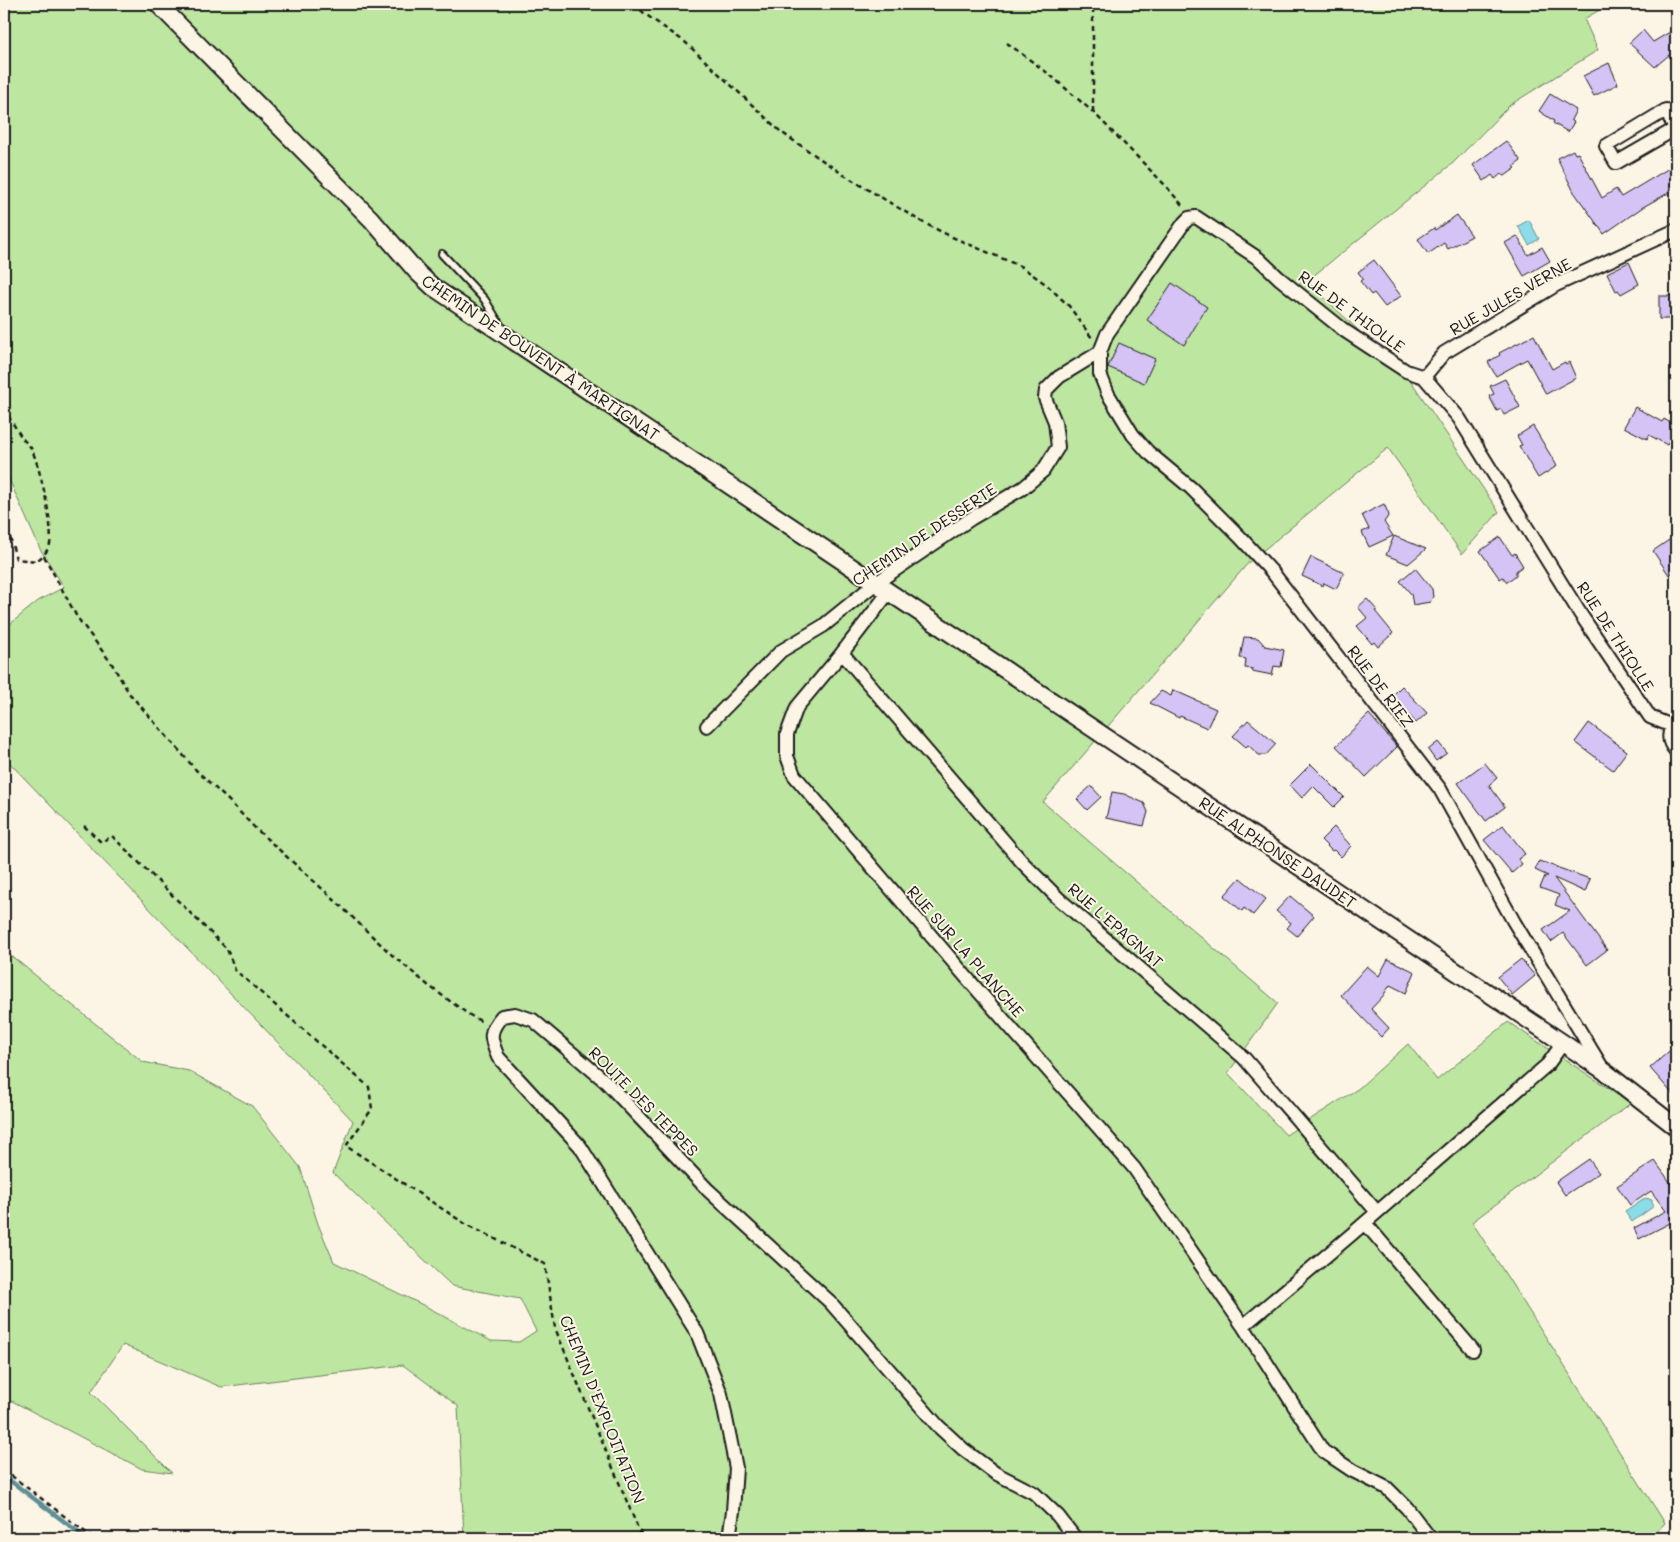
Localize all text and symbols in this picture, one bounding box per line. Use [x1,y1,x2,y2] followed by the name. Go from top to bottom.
[1445,253,1575,339] street label: RUE JULES VERNE
[1295,265,1409,357] street label: RUE DE THIOLLE
[418,269,664,445] street label: CHEMIN DE BOUVENT À MARTIGNAT
[848,478,1000,590] street label: CHEMIN DE DESSERTE
[1573,577,1659,695] street label: RUE DE THIOLLE
[1343,641,1419,732] street label: RUE DE RIEZ
[1195,791,1361,913] street label: RUE ALPHONSE DAUDET
[1064,878,1168,972] street label: RUE L'EPAGNAT
[903,881,1029,1021] street label: RUE SUR LA PLANCHE
[585,1042,703,1160] street label: ROUTE DES TEPPES
[556,1312,650,1506] street label: CHEMIN D'EXPLOITATION

